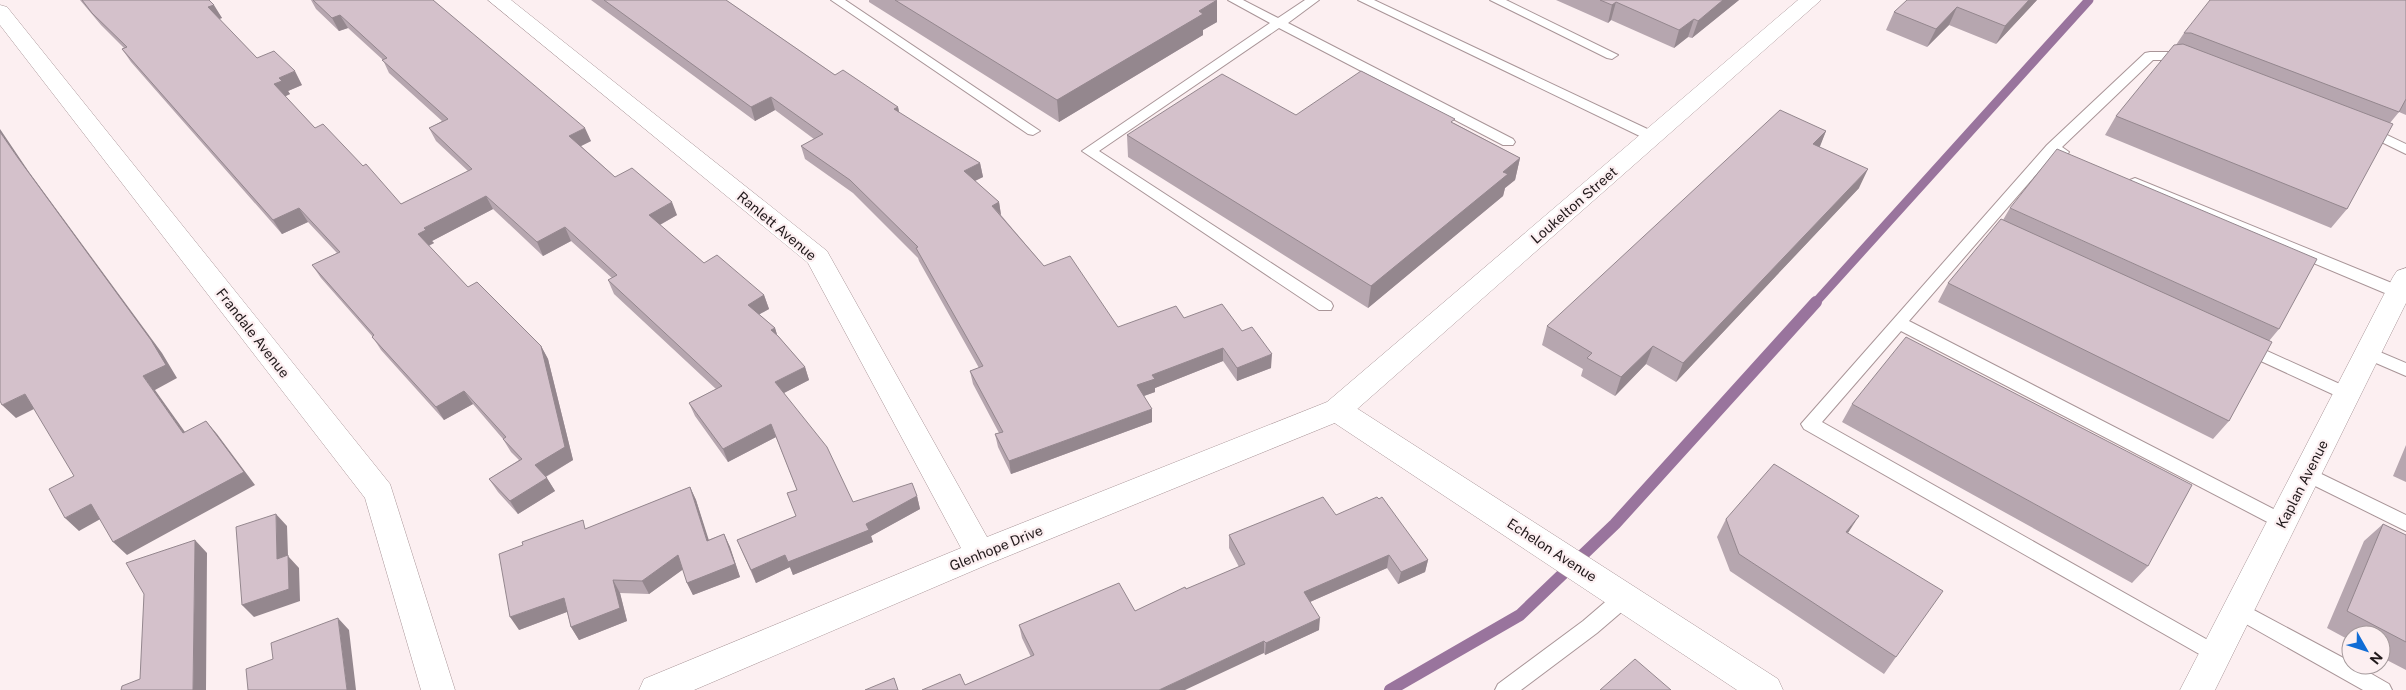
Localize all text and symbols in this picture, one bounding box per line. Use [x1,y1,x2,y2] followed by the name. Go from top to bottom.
[1528,163,1620,247] street label: Loukelton Street
[734,188,820,264] street label: Ranlett Avenue
[213,285,293,381] street label: Frandale Avenue
[2273,437,2331,531] street label: Kaplan Avenue
[1504,515,1600,585] street label: Echelon Avenue
[947,522,1045,574] street label: Glenhope Drive
[2341,625,2391,675] north arrow
[2366,649,2386,667] text: N

